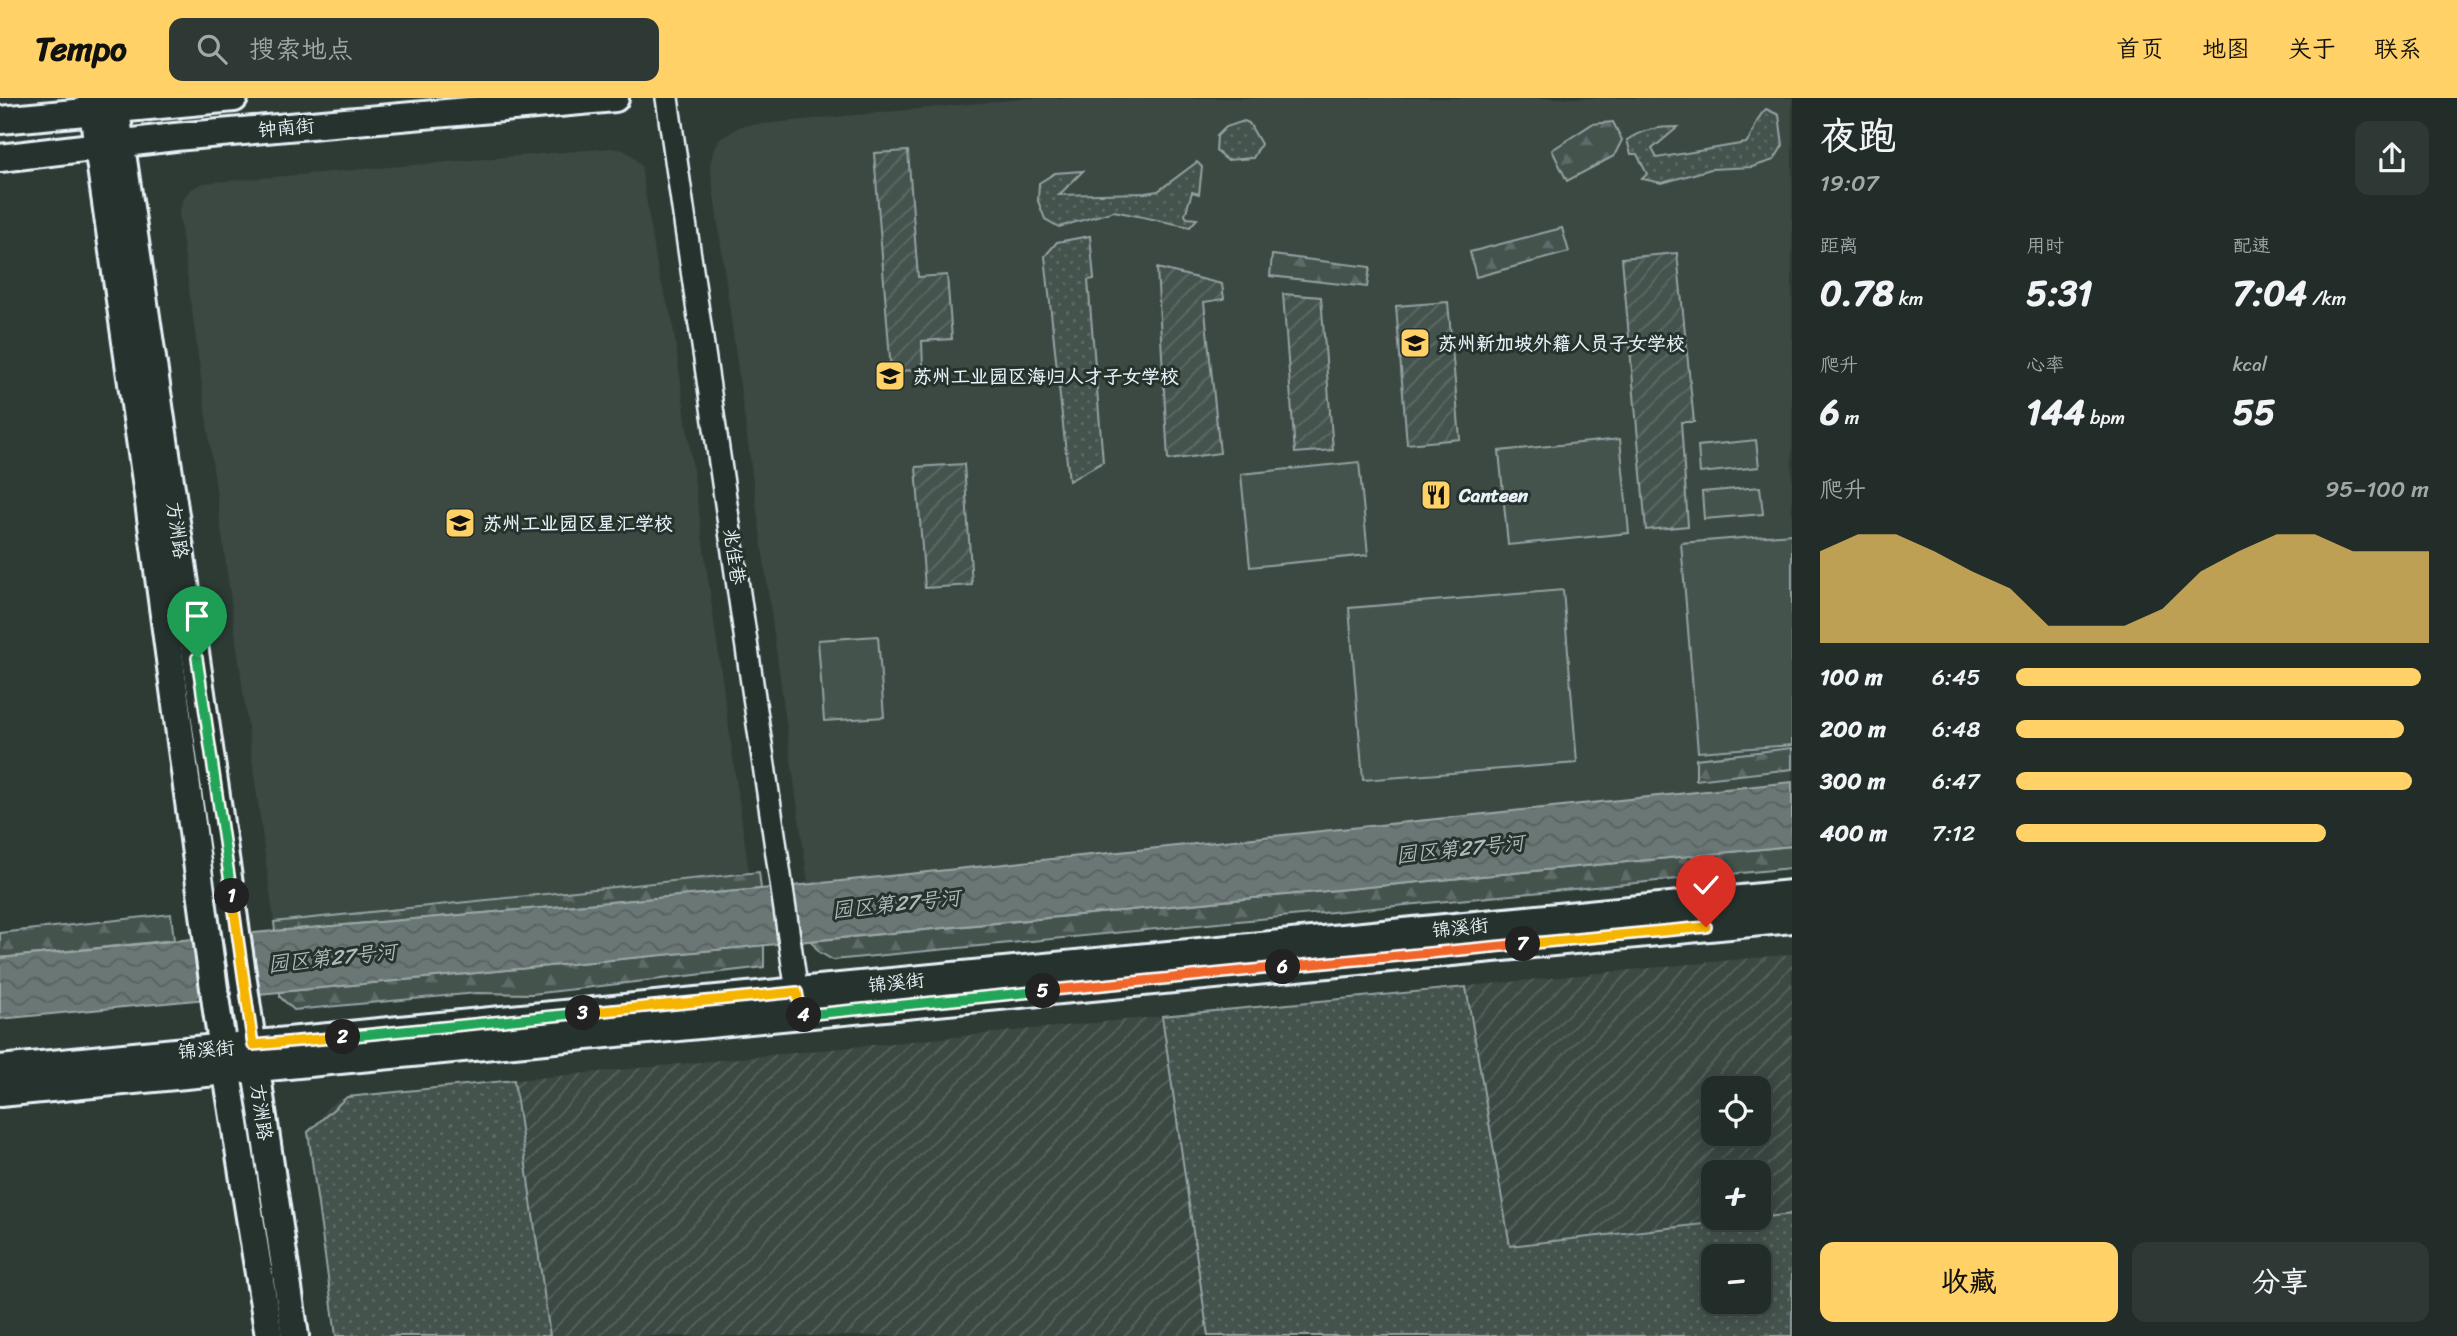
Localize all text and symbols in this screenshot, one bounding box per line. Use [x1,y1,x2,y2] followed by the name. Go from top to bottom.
[169,18,659,81] search box
[35,20,127,78] text: Tempo
[249,26,353,72] text: 搜索地点
[2116,28,2164,70] text: 首页
[2202,28,2250,70] text: 地图
[2288,28,2336,70] text: 关于
[2374,28,2422,70] text: 联系
[193,30,231,68] icon: search
[1820,103,1896,170] text: 夜跑
[256,109,316,146] street label: 钟南街
[2355,121,2429,195] button: share
[1820,163,1879,204] text: 19:07
[1820,229,1858,262] text: 距离
[2026,229,2064,262] text: 用时
[2233,229,2271,262] text: 配速
[1820,262,1894,324] text: 0.78
[2026,262,2093,324] text: 5:31
[2233,262,2307,324] text: 7:04
[1894,282,1923,315] text: km
[2307,282,2346,315] text: /km
[1398,326,1432,360] school or university icon: 苏州新加坡外籍人员子女学校
[1438,327,1685,360] place label: 苏州新加坡外籍人员子女学校
[1820,348,1858,381] text: 爬升
[2026,348,2064,381] text: 心率
[2233,348,2267,381] text: kcal
[873,359,907,393] school or university icon: 苏州工业园区海归人才子女学校
[913,360,1179,393] place label: 苏州工业园区海归人才子女学校
[1820,381,1840,443] text: 6
[2026,381,2085,443] text: 144
[2233,381,2275,443] text: 55
[1840,401,1859,434] text: m
[2085,401,2125,434] text: bpm
[1820,469,1866,510] text: 爬升
[2325,469,2429,510] text: 95–100 m
[1419,478,1453,512] restaurant icon: Canteen
[1458,479,1529,512] place label: Canteen
[157,500,198,561] street label: 方洲路
[443,506,477,540] school or university icon: 苏州工业园区星汇学校
[483,507,673,540] place label: 苏州工业园区星汇学校
[714,526,755,587] street label: 兆佳巷
[167,586,227,658] pin
[178,597,216,635] icon: arrive
[1820,657,1883,698] text: 100 m
[1932,657,1980,698] text: 6:45
[1820,709,1886,750] text: 200 m
[1932,709,1980,750] text: 6:48
[1820,761,1885,802] text: 300 m
[1932,761,1980,802] text: 6:47
[1820,813,1887,854] text: 400 m
[1932,813,1975,854] text: 7:12
[1394,823,1529,875] water label: 园区第27号河
[1676,855,1736,927] pin
[1687,866,1725,904] icon: check
[215,878,250,914] pin: 1
[830,878,965,930] water label: 园区第27号河
[227,879,236,912] text: 1
[1430,908,1490,947] street label: 锦溪街
[1506,926,1540,962] pin: 7
[1517,927,1528,960] text: 7
[266,932,401,984] water label: 园区第27号河
[1266,950,1300,984] pin: 6
[1277,950,1288,983] text: 6
[866,963,926,1002] street label: 锦溪街
[1026,974,1060,1008] pin: 5
[1037,974,1048,1007] text: 5
[566,996,600,1030] pin: 3
[577,996,588,1029] text: 3
[786,998,822,1032] pin: 4
[798,998,809,1031] text: 4
[326,1020,360,1054] pin: 2
[337,1020,348,1053] text: 2
[176,1031,236,1068] street label: 锦溪街
[1701,1076,1771,1314] map controls
[1701,1076,1771,1146] button: locate
[241,1082,282,1143] street label: 方洲路
[1701,1160,1771,1230] button: +
[1820,1242,2118,1322] button: 收藏
[2132,1242,2429,1322] button: 分享
[1701,1244,1771,1314] button: −

